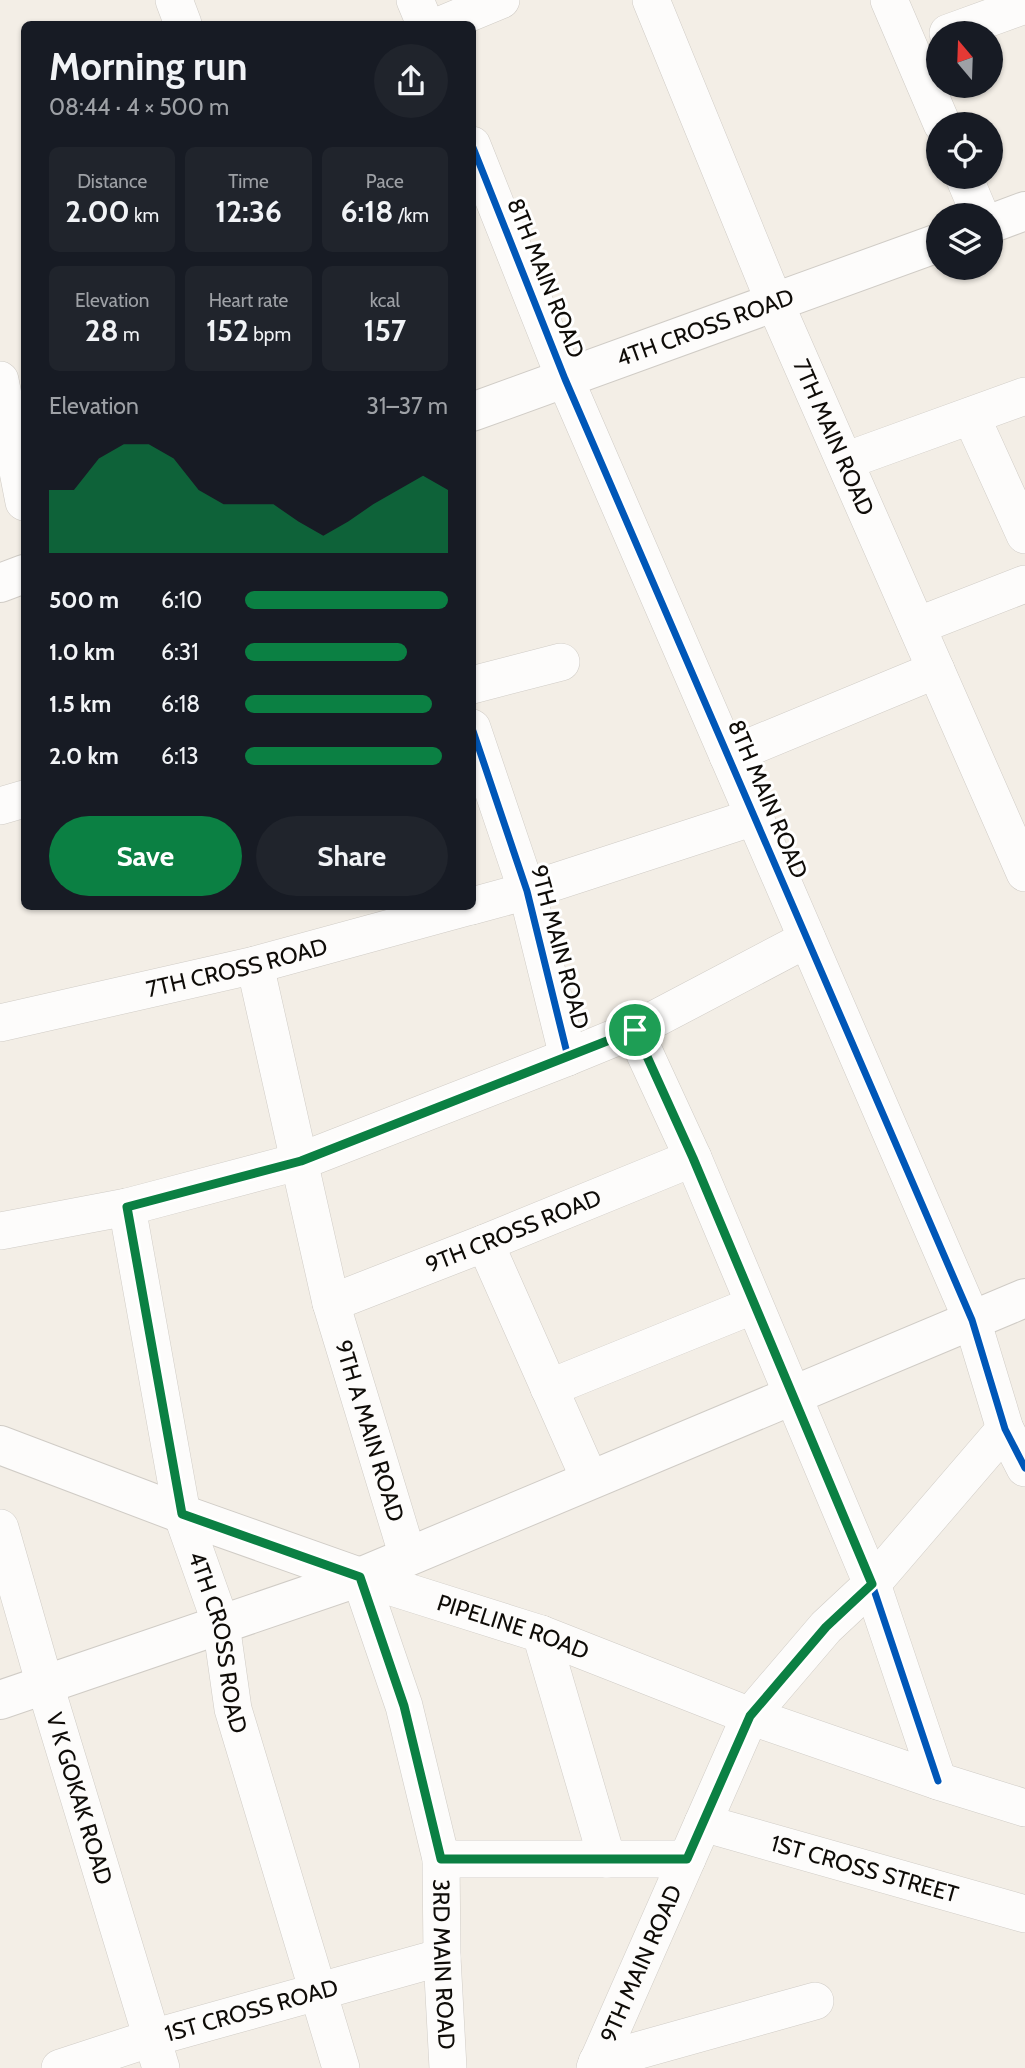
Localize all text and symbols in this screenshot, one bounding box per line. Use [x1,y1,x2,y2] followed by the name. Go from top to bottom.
[926,21,1003,98] north arrow
[926,21,1003,280] map controls
[49,43,248,90] text: Morning run
[374,44,448,118] button: share
[49,93,229,121] text: 08:44 · 4 × 500 m
[926,112,1003,189] button: locate
[77,170,147,193] text: Distance
[228,170,269,193] text: Time
[366,170,404,193] text: Pace
[65,193,130,230] text: 2.00
[215,193,282,230] text: 12:36
[341,193,393,230] text: 6:18
[501,194,591,362] street label: 8TH MAIN ROAD
[926,203,1003,280] button: layers
[130,204,159,227] text: km
[393,204,429,227] text: /km
[613,282,798,372] street label: 4TH CROSS ROAD
[75,289,149,312] text: Elevation
[209,289,288,312] text: Heart rate
[370,289,400,312] text: kcal
[85,312,119,349] text: 28
[206,312,249,349] text: 152
[364,312,406,349] text: 157
[119,323,140,346] text: m
[249,323,291,346] text: bpm
[787,355,880,520] street label: 7TH MAIN ROAD
[49,392,139,420] text: Elevation
[366,392,448,420] text: 31–37 m
[49,586,119,614] text: 500 m
[161,586,202,614] text: 6:10
[49,638,115,666] text: 1.0 km
[161,638,199,666] text: 6:31
[49,690,111,718] text: 1.5 km
[161,690,200,718] text: 6:18
[722,715,814,883] street label: 8TH MAIN ROAD
[49,742,119,770] text: 2.0 km
[161,742,199,770] text: 6:13
[49,816,242,896] button: Save
[256,816,448,896] button: Share
[525,862,595,1032] street label: 9TH MAIN ROAD
[143,932,330,1003] street label: 7TH CROSS ROAD
[605,1000,665,1060] pin
[616,1011,654,1049] icon: arrive
[421,1183,605,1279] street label: 9TH CROSS ROAD
[329,1337,410,1525] street label: 9TH A MAIN ROAD
[182,1548,254,1737] street label: 4TH CROSS ROAD
[434,1588,593,1666] street label: PIPELINE ROAD
[40,1709,119,1888] street label: V K GOKAK ROAD
[768,1829,962,1908] street label: 1ST CROSS STREET
[427,1879,461,2050] street label: 3RD MAIN ROAD
[594,1881,688,2047] street label: 9TH MAIN ROAD
[162,1973,341,2048] street label: 1ST CROSS ROAD

